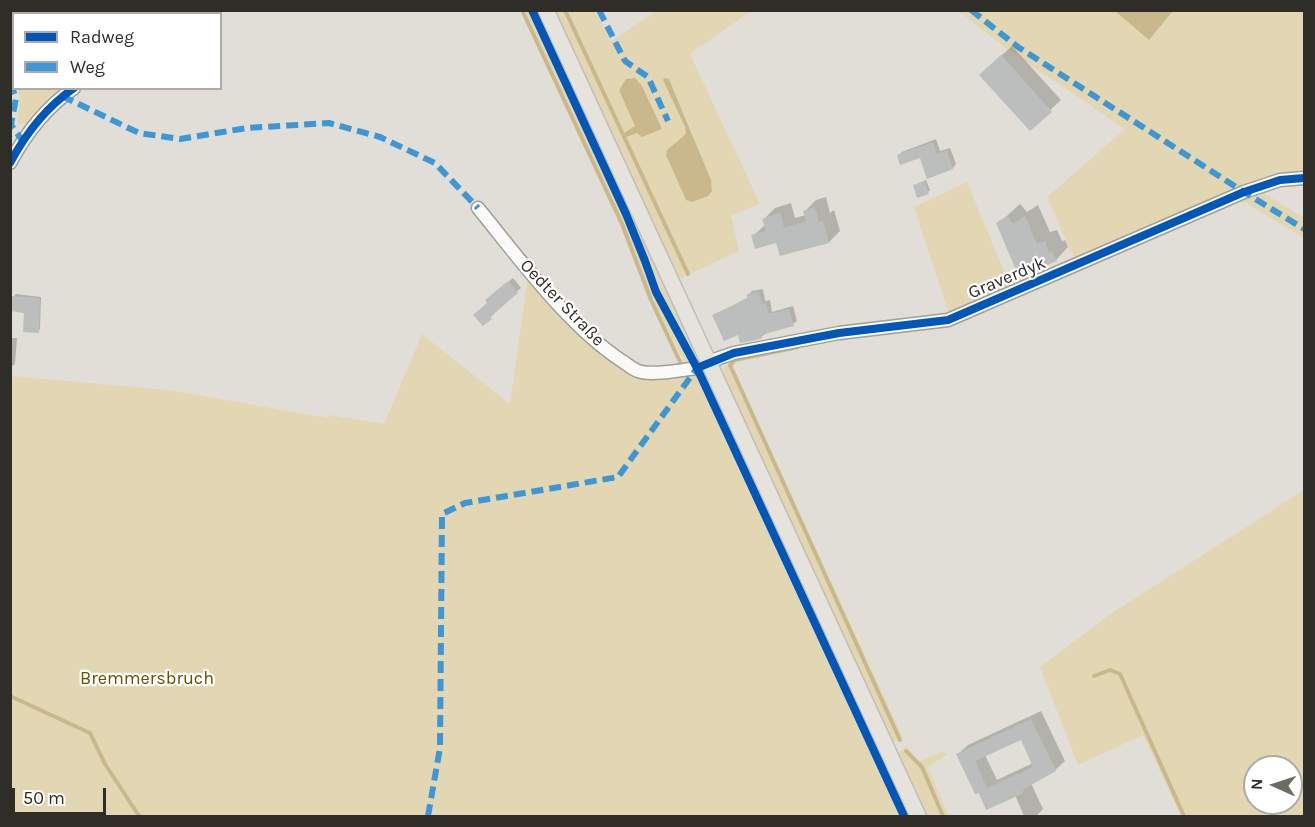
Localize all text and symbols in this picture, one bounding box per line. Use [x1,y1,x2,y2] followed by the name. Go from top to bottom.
[12,12,222,90] legend
[70,26,134,48] text: Radweg
[70,56,105,78] text: Weg
[965,252,1049,304] street label: Graverdyk
[515,255,609,351] street label: Oedter Straße
[80,668,214,690] park label: Bremmersbruch
[1243,755,1303,815] north arrow
[15,776,110,814] scale bar
[1247,778,1266,790] text: N
[23,787,65,809] text: 50 m

